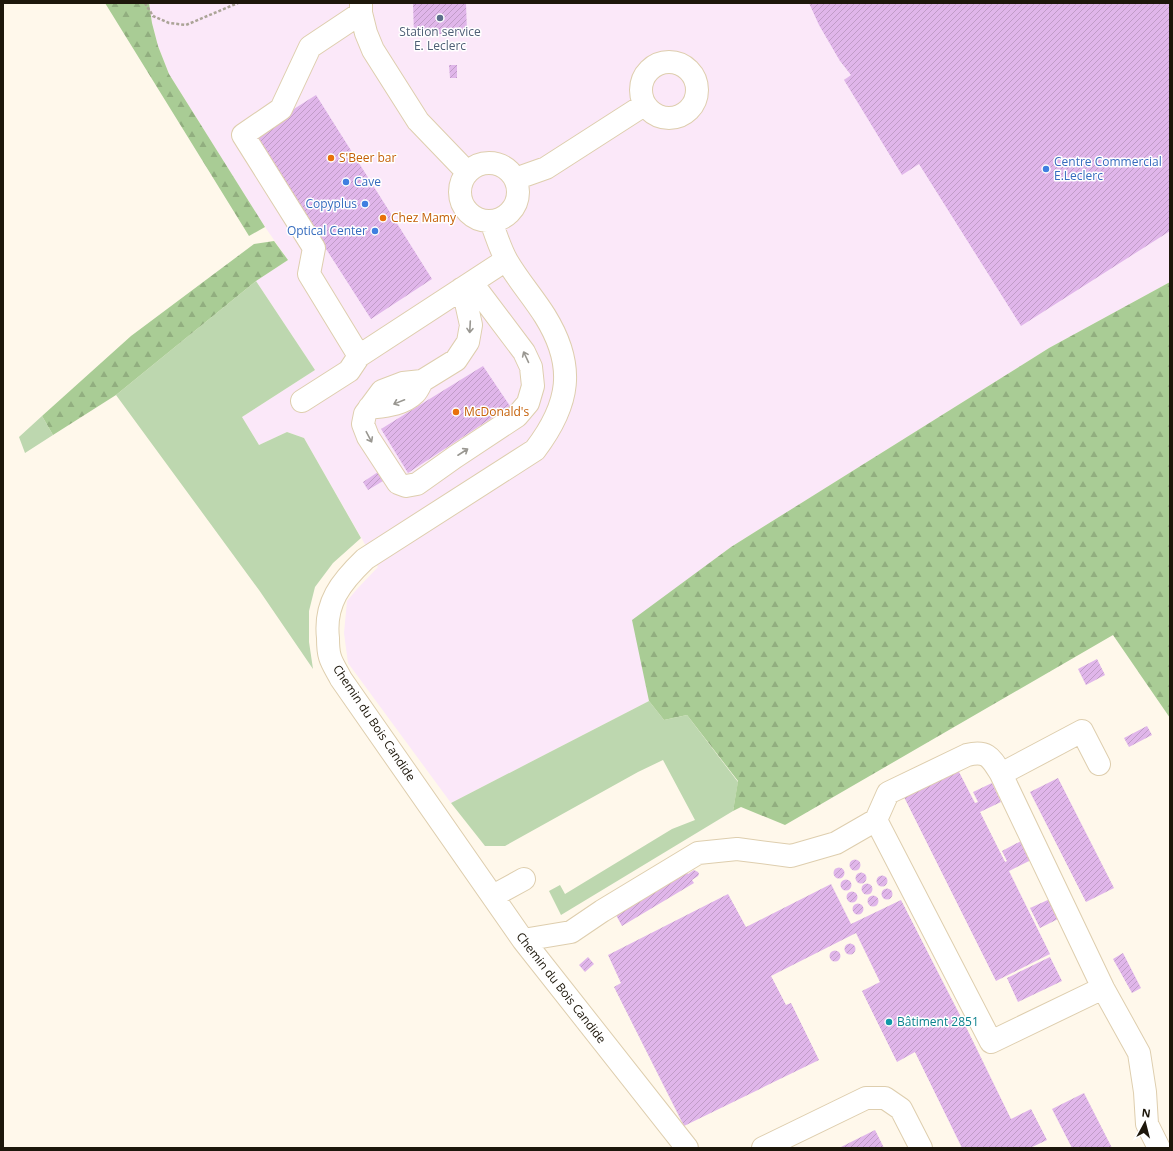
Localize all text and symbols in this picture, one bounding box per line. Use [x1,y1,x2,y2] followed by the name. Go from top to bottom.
[435,13,445,23] marker: Station service E. Leclerc
[399,23,481,54] place label: Station service E. Leclerc
[339,149,396,166] place label: S'Beer bar
[326,153,336,163] marker: S'Beer bar
[1054,153,1162,184] place label: Centre Commercial E.Leclerc
[1041,164,1051,174] marker: Centre Commercial E.Leclerc
[354,173,381,190] place label: Cave
[341,177,351,187] marker: Cave
[305,195,357,212] place label: Copyplus
[360,199,370,209] marker: Copyplus
[391,209,457,226] place label: Chez Mamy
[378,213,388,223] marker: Chez Mamy
[287,222,367,239] place label: Optical Center
[370,226,380,236] marker: Optical Center
[466,320,473,333] one-way arrow
[522,351,529,363] one-way arrow
[394,399,406,406] one-way arrow
[464,403,529,420] place label: McDonald's
[451,407,461,417] marker: McDonald's
[366,431,373,443] one-way arrow
[457,448,468,456] one-way arrow
[329,661,420,784] street label: Chemin du Bois Candide
[513,928,610,1047] street label: Chemin du Bois Candide
[897,1013,979,1030] place label: Bâtiment 2851
[884,1017,894,1027] marker: Bâtiment 2851
[1125,1103,1165,1143] north arrow
[1141,1105,1152,1121] text: N

